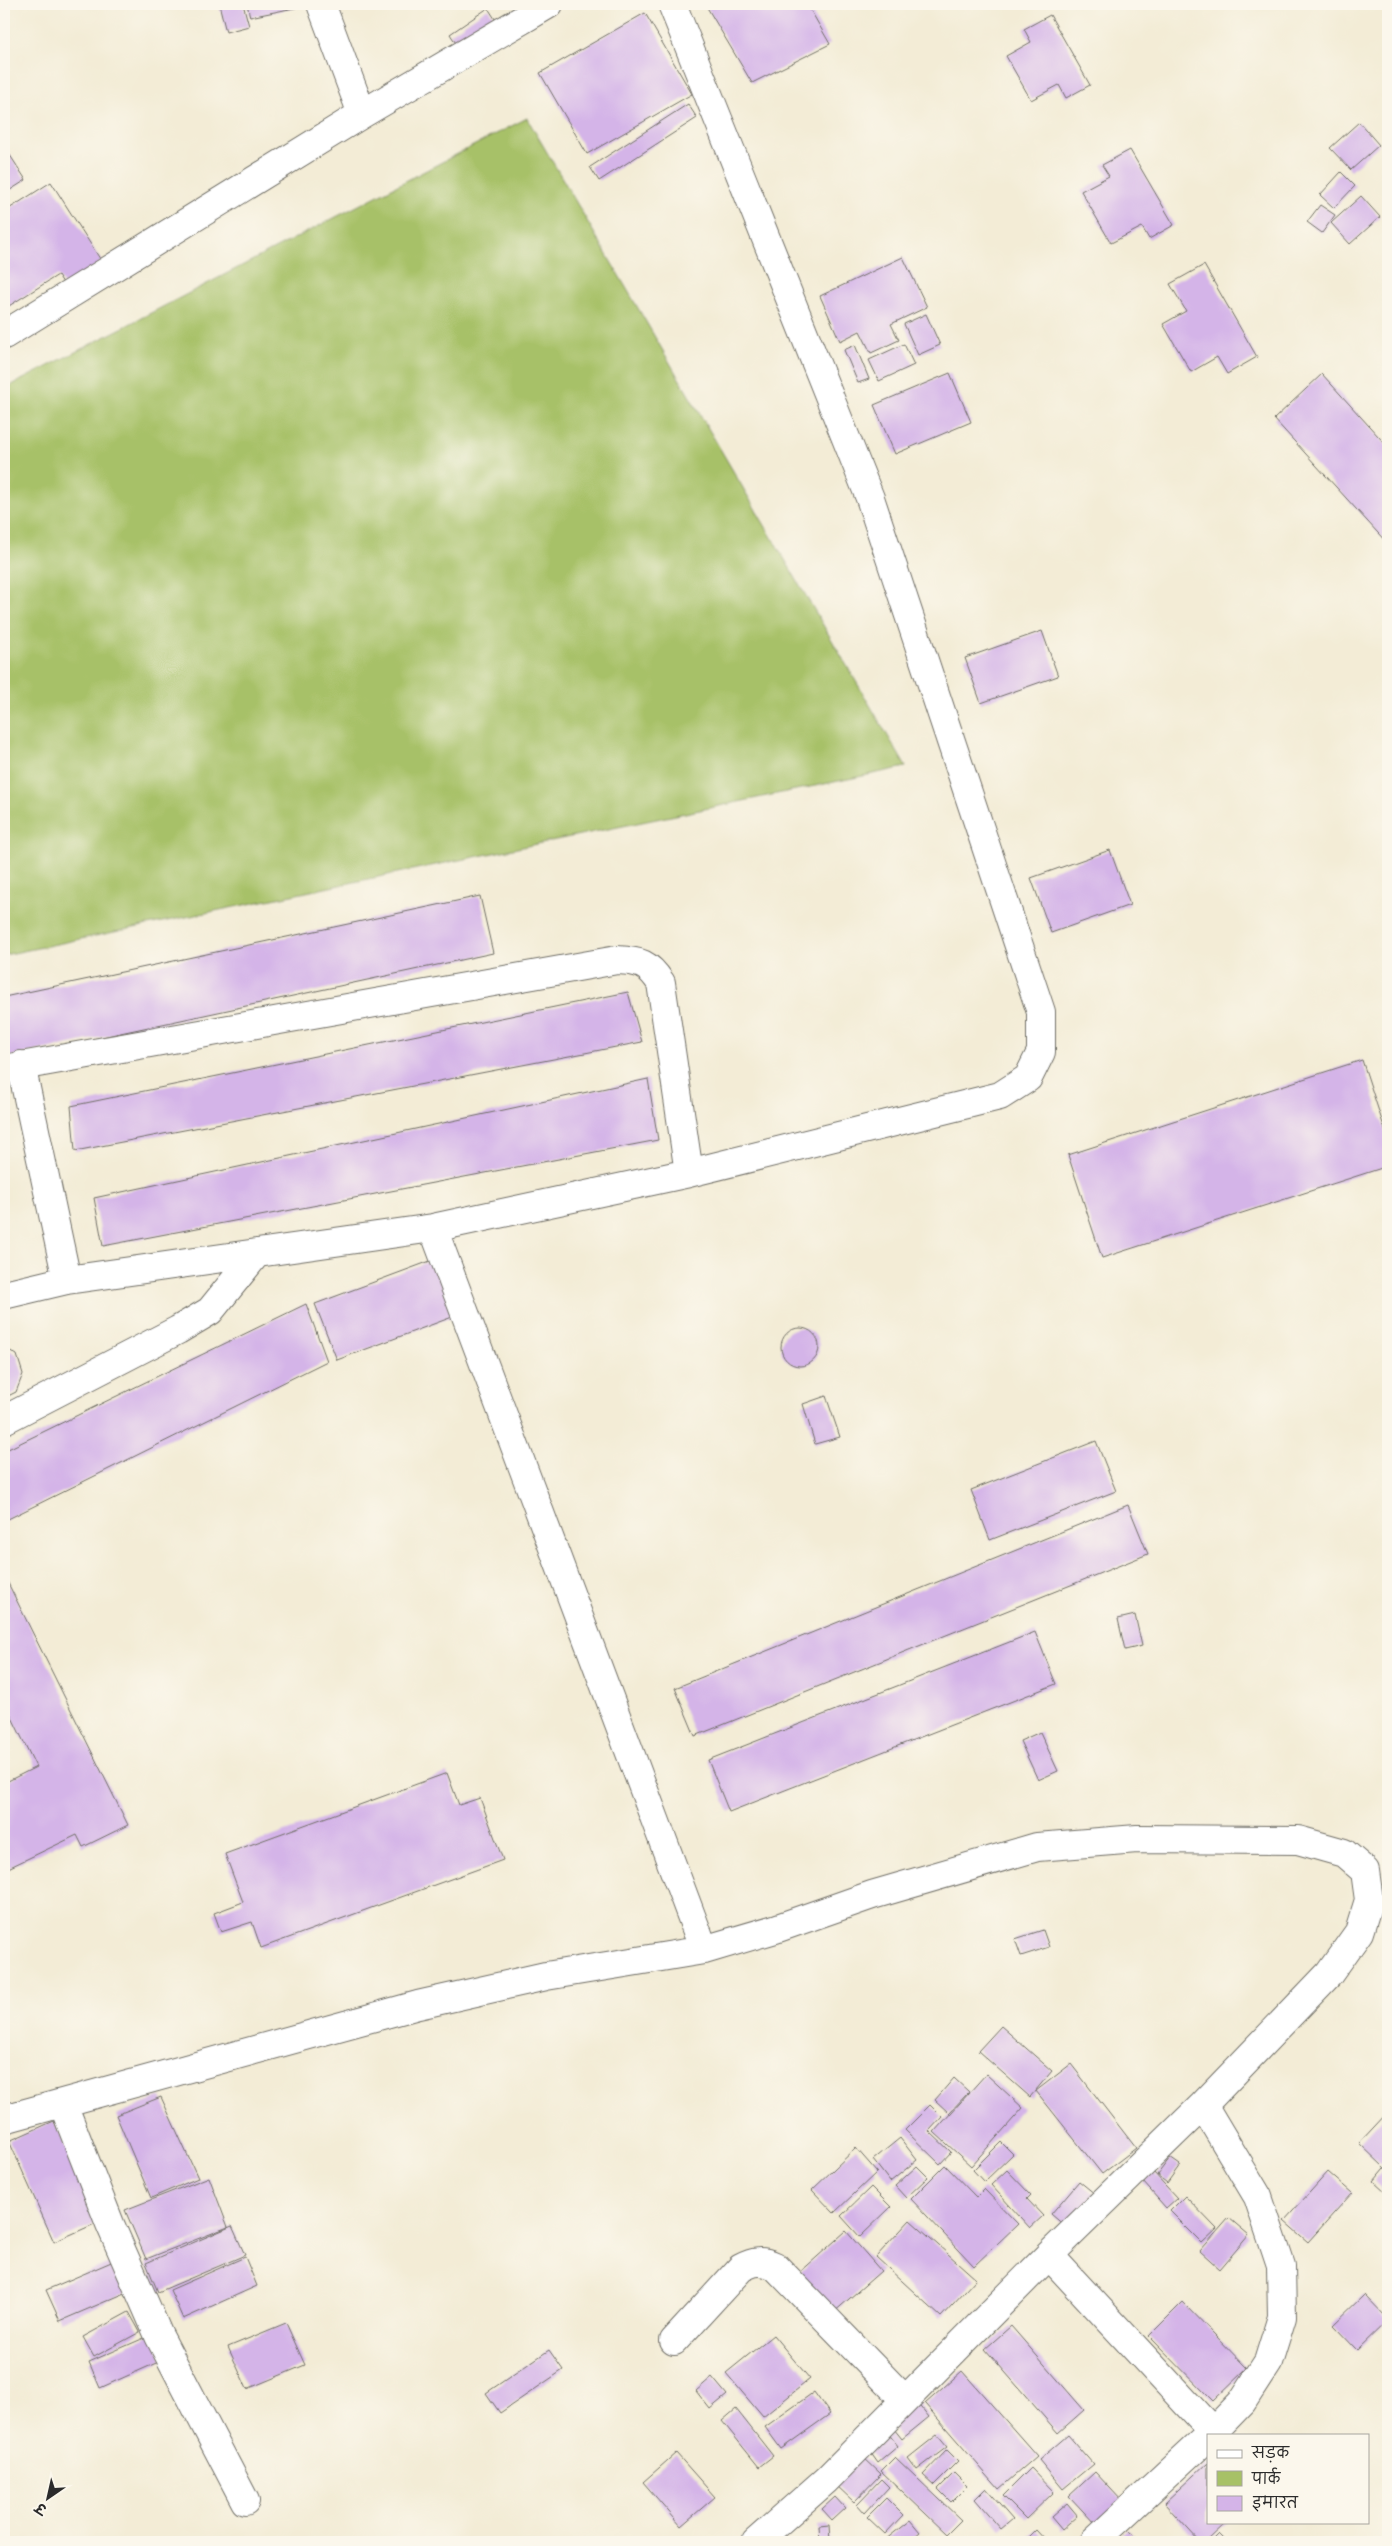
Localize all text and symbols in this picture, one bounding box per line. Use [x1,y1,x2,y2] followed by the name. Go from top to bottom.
[1207,2434,1370,2524] legend
[1251,2440,1290,2463] text: सड़क
[1251,2466,1282,2489] text: पार्क
[22,2474,72,2524] north arrow
[1252,2490,1299,2513] text: इमारत
[29,2497,52,2522] text: उ

